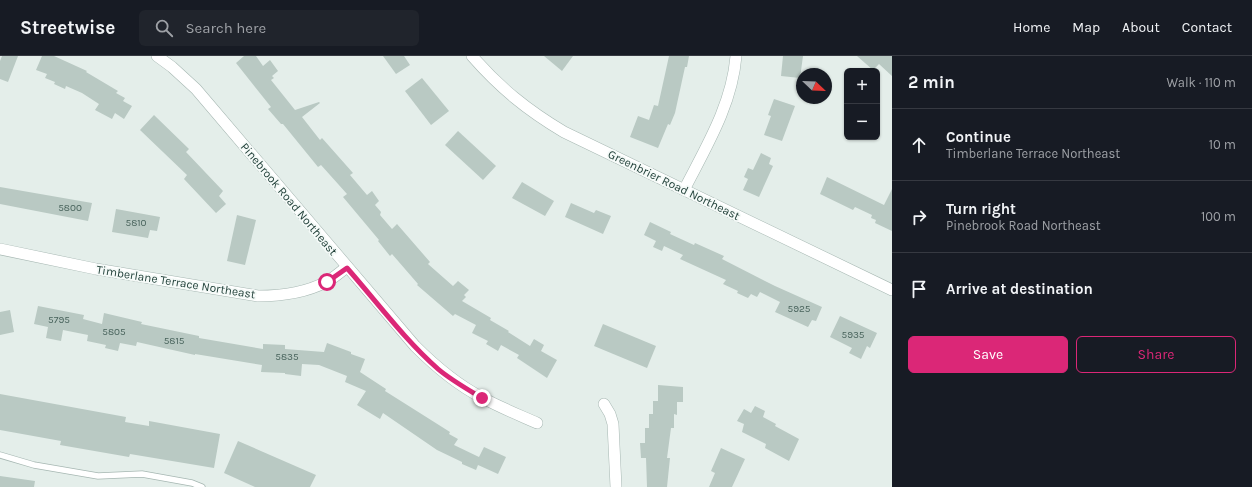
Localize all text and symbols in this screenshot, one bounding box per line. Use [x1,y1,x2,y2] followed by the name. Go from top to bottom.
[139,10,419,46] search box
[20,17,115,39] text: Streetwise
[153,17,175,39] icon: search
[185,19,266,37] text: Search here
[1013,19,1050,36] text: Home
[1072,19,1100,36] text: Map
[1122,19,1160,36] text: About
[1182,19,1232,36] text: Contact
[796,68,832,104] north arrow
[844,68,880,140] map controls
[844,68,880,104] button: +
[908,72,955,92] text: 2 min
[1167,75,1236,90] text: Walk · 110 m
[844,104,880,140] button: −
[946,128,1011,146] text: Continue
[908,134,930,156] icon: ahead
[1209,137,1236,152] text: 10 m
[238,140,341,259] street label: Pinebrook Road Northeast
[946,146,1120,161] text: Timberlane Terrace Northeast
[606,147,743,223] street label: Greenbrier Road Northeast
[946,200,1016,218] text: Turn right
[58,202,82,214] house number: 5800
[908,206,930,228] icon: right
[1201,209,1236,224] text: 100 m
[125,217,147,229] house number: 5810
[946,218,1101,233] text: Pinebrook Road Northeast
[95,263,257,302] street label: Timberlane Terrace Northeast
[318,273,336,291] route start
[908,278,930,300] icon: arrive
[946,280,1093,298] text: Arrive at destination
[788,303,811,315] house number: 5925
[48,314,70,326] house number: 5795
[102,326,126,338] house number: 5805
[842,329,865,341] house number: 5935
[164,335,185,347] house number: 5815
[908,336,1068,373] button: Save
[1076,336,1236,373] button: Share
[275,351,299,363] house number: 5835
[473,389,491,407] route end

